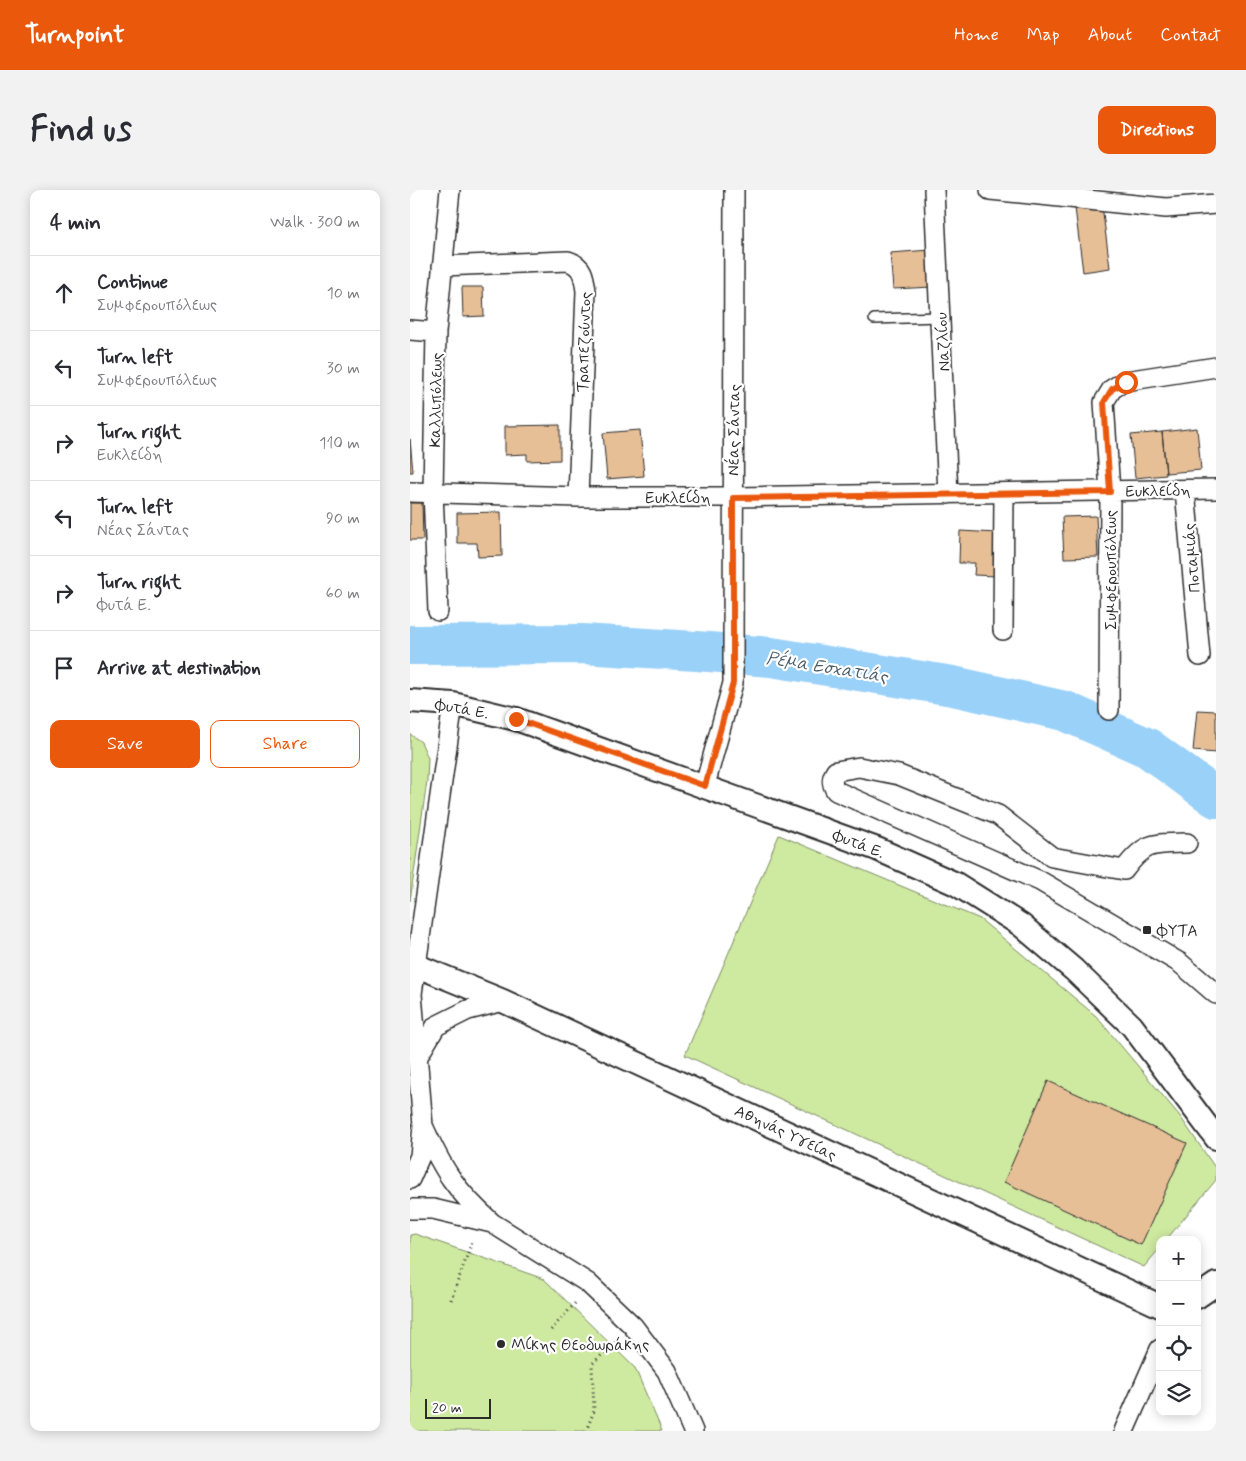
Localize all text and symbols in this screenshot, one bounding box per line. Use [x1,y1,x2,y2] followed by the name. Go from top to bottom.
[25,20,125,51] text: Turnpoint
[954,23,999,47] text: Home
[1027,23,1060,47] text: Map
[1088,23,1132,47] text: About
[1160,23,1221,47] text: Contact
[1098,106,1216,154] button: Directions
[30,107,132,153] text: Find us
[50,209,101,237] text: 4 min
[270,212,360,233] text: Walk · 300 m
[97,270,168,295] text: Continue
[50,279,78,307] icon: ahead
[327,283,360,304] text: 10 m
[572,292,597,393] street label: Τραπεζούντος
[97,295,217,316] text: Συμφερουπόλεως
[931,312,956,372] street label: Ναζλίου
[97,345,173,370] text: Turn left
[425,352,448,448] street label: Καλλιπόλεως
[50,354,78,382] icon: left
[327,358,360,379] text: 30 m
[97,370,217,391] text: Συμφερουπόλεως
[1115,371,1138,394] route start
[722,384,746,476] street label: Νέας Σάντας
[97,420,181,445] text: Turn right
[50,429,78,457] icon: right
[319,433,360,454] text: 110 m
[97,445,162,466] text: Ευκλείδη
[1125,480,1191,503] street label: Ευκλείδη
[645,488,711,509] street label: Ευκλείδη
[97,495,173,520] text: Turn left
[50,504,78,532] icon: left
[326,508,360,529] text: 90 m
[1101,510,1122,630] street label: Συμφερουπόλεως
[97,520,189,541] text: Νέας Σάντας
[1179,522,1206,593] street label: Ποταμιάς
[97,570,181,595] text: Turn right
[50,579,78,607] icon: right
[326,583,360,604] text: 60 m
[97,595,151,616] text: Φυτά Ε.
[765,647,890,690] water label: Ρέμα Εσχατιάς
[50,654,78,682] icon: arrive
[97,656,261,681] text: Arrive at destination
[432,694,490,724] street label: Φυτά Ε.
[505,708,528,731] route end
[50,720,200,768] button: Save
[210,720,360,768] button: Share
[829,825,887,864] street label: Φυτά Ε.
[1156,921,1198,942] place label: ΦΥΤΑ
[1141,924,1153,936] marker: ΦΥΤΑ
[731,1101,840,1166] street label: Αθηνάς Υγείας
[1156,1236,1201,1416] map controls
[1156,1236,1201,1281] button: +
[1156,1281,1201,1326] button: −
[1156,1326,1201,1371] button: locate
[511,1335,649,1356] place label: Μίκης Θεοδωράκης
[495,1338,507,1350] marker: Μίκης Θεοδωράκης
[1156,1371,1201,1416] button: layers
[425,1396,491,1419] scale bar
[432,1399,462,1417] text: 20 m

